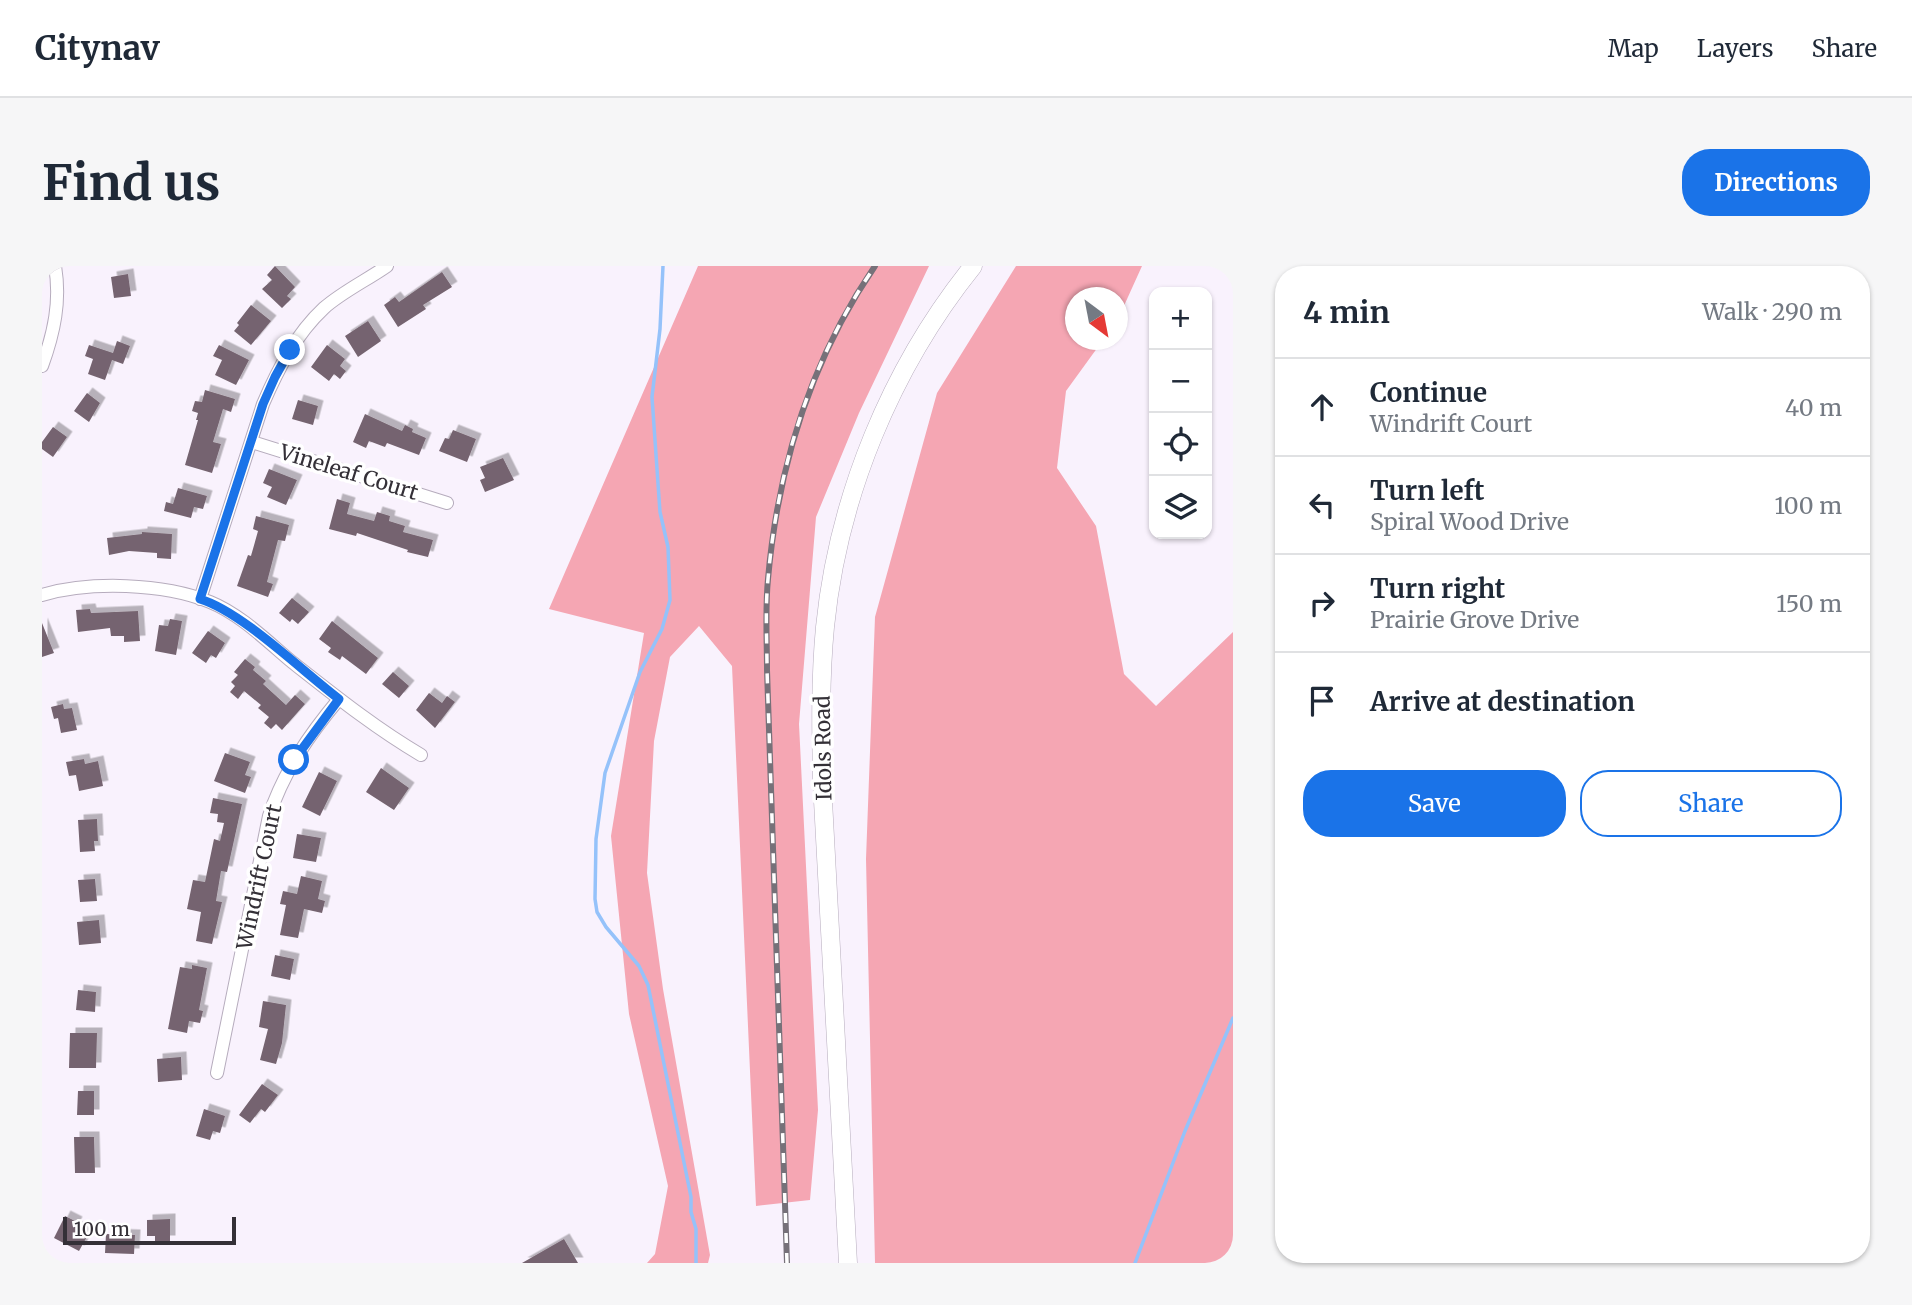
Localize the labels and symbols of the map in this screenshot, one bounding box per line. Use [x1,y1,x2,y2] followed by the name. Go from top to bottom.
[1065,287,1128,350] north arrow
[274,334,305,365] route end
[275,438,422,506] street label: Vineleaf Court
[809,695,837,801] street label: Idols Road
[278,744,309,775] route start
[230,802,288,953] street label: Windrift Court
[63,1214,236,1246] scale bar

